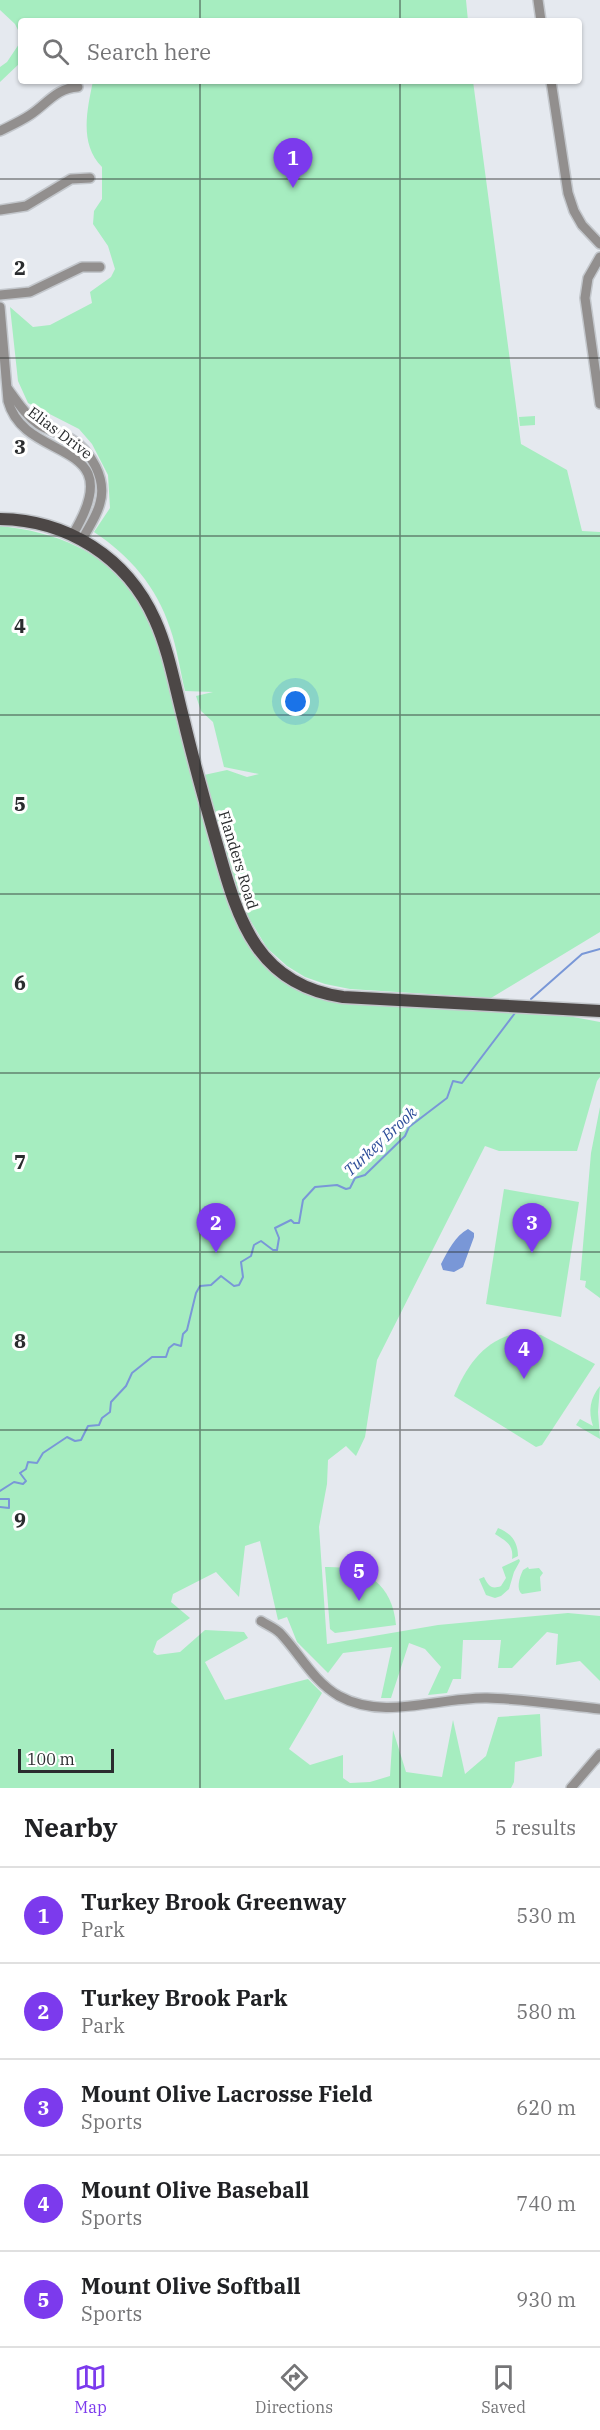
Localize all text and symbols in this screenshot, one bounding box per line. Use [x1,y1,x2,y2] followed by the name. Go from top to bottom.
[18,18,582,84] search box
[39,35,72,68] icon: search
[87,37,211,66] text: Search here
[274,138,312,188] pin: 1
[14,254,26,281] text: 2
[24,402,96,463] street label: Elias Drive
[14,433,26,460] text: 3
[14,612,26,639] text: 4
[281,687,310,716] your location
[14,790,26,817] text: 5
[214,808,262,911] street label: Flanders Road
[14,969,26,996] text: 6
[339,1102,421,1180] water label: Turkey Brook
[14,1148,26,1175] text: 7
[196,1204,236,1253] pin: 2
[512,1204,552,1253] pin: 3
[14,1327,26,1354] text: 8
[504,1330,544,1379] pin: 4
[14,1506,26,1533] text: 9
[340,1552,378,1601] pin: 5
[18,1746,114,1774] scale bar
[27,1749,75,1769] text: 100 m
[24,1810,118,1844] text: Nearby
[495,1814,576,1841] text: 5 results
[81,1887,346,1916] text: Turkey Brook Greenway
[38,1902,50,1929] text: 1
[516,1902,576,1929] text: 530 m
[81,1916,125,1943] text: Park
[81,1983,287,2012] text: Turkey Brook Park
[38,1998,50,2025] text: 2
[516,1998,576,2025] text: 580 m
[81,2012,125,2039] text: Park
[81,2079,373,2108] text: Mount Olive Lacrosse Field
[38,2094,50,2121] text: 3
[516,2094,576,2121] text: 620 m
[81,2108,142,2135] text: Sports
[81,2175,309,2204] text: Mount Olive Baseball
[38,2190,50,2217] text: 4
[516,2190,576,2217] text: 740 m
[81,2204,142,2231] text: Sports
[81,2271,301,2300] text: Mount Olive Softball
[38,2286,50,2313] text: 5
[516,2286,576,2313] text: 930 m
[81,2300,142,2327] text: Sports
[74,2361,107,2417] tab: Map
[255,2361,333,2417] tab: Directions
[481,2361,526,2417] tab: Saved

